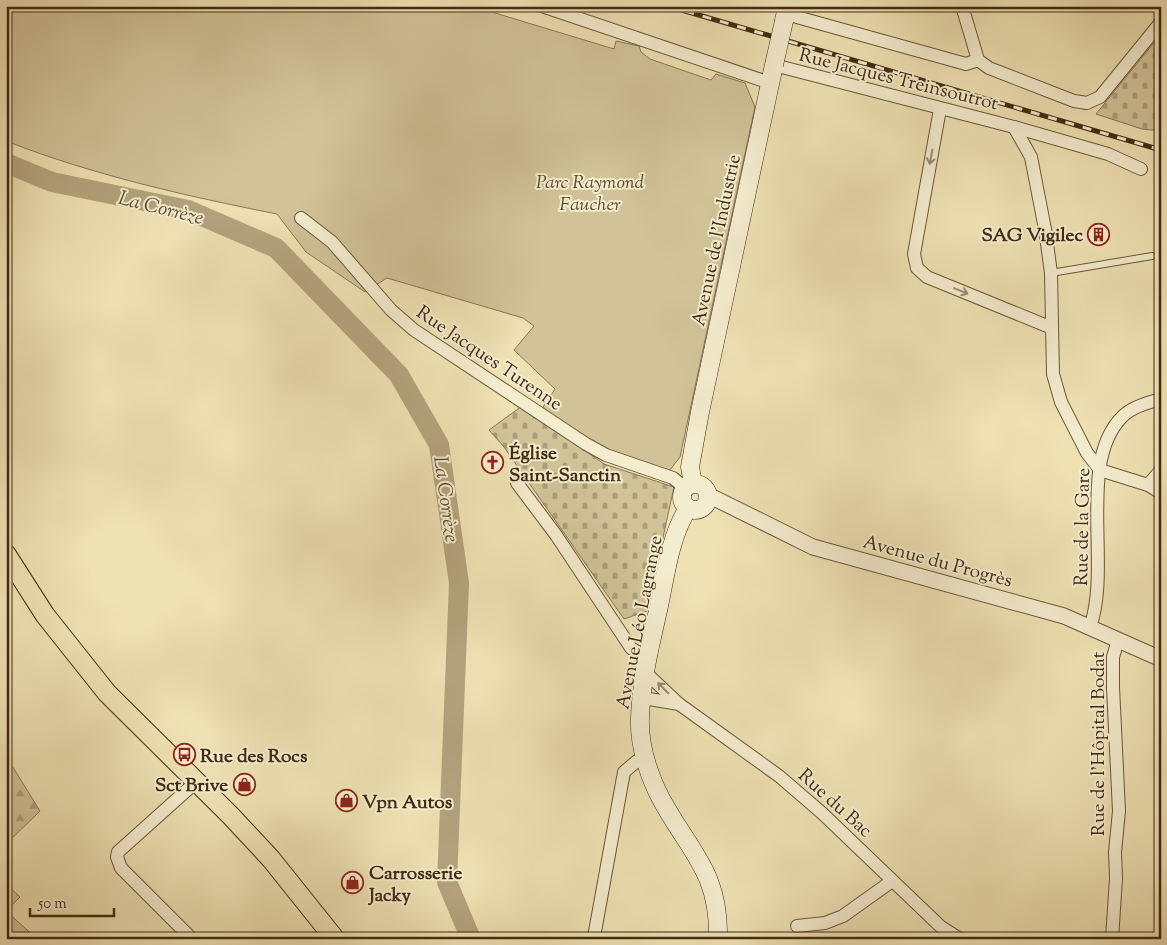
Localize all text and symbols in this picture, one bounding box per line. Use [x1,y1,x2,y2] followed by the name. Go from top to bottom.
[796,43,1001,118] street label: Rue Jacques Treinsoutrot
[926,149,936,165] one-way arrow
[686,152,749,329] street label: Avenue de l'Industrie
[536,170,645,219] park label: Parc Raymond Faucher
[115,185,206,234] water label: La Corrèze
[1087,222,1111,246] building icon: SAG Vigilec
[981,223,1083,250] place label: SAG Vigilec
[953,286,968,296] one-way arrow
[410,300,567,418] street label: Rue Jacques Turenne
[509,441,622,490] place label: Église Saint-Sanctin
[481,451,505,475] church icon: Église Saint-Sanctin
[424,454,465,544] water label: La Corrèze
[1069,467,1098,587] street label: Rue de la Gare
[860,529,1015,595] street label: Avenue du Progrès
[610,533,671,712] street label: Avenue Léo Lagrange
[1086,651,1113,836] street label: Rue de l'Hôpital Bodat
[657,682,669,695] one-way arrow
[172,743,196,767] bus stop icon: Rue des Rocs
[200,744,308,771] place label: Rue des Rocs
[791,763,878,845] street label: Rue du Bac
[232,772,256,796] shop icon: Sct Brive
[155,773,228,800] place label: Sct Brive
[334,789,358,813] shop icon: Vpn Autos
[362,790,453,817] place label: Vpn Autos
[367,861,462,910] place label: Carrosserie Jacky
[341,871,365,895] shop icon: Carrosserie Jacky
[30,885,114,917] scale bar
[37,894,67,915] text: 50 m

